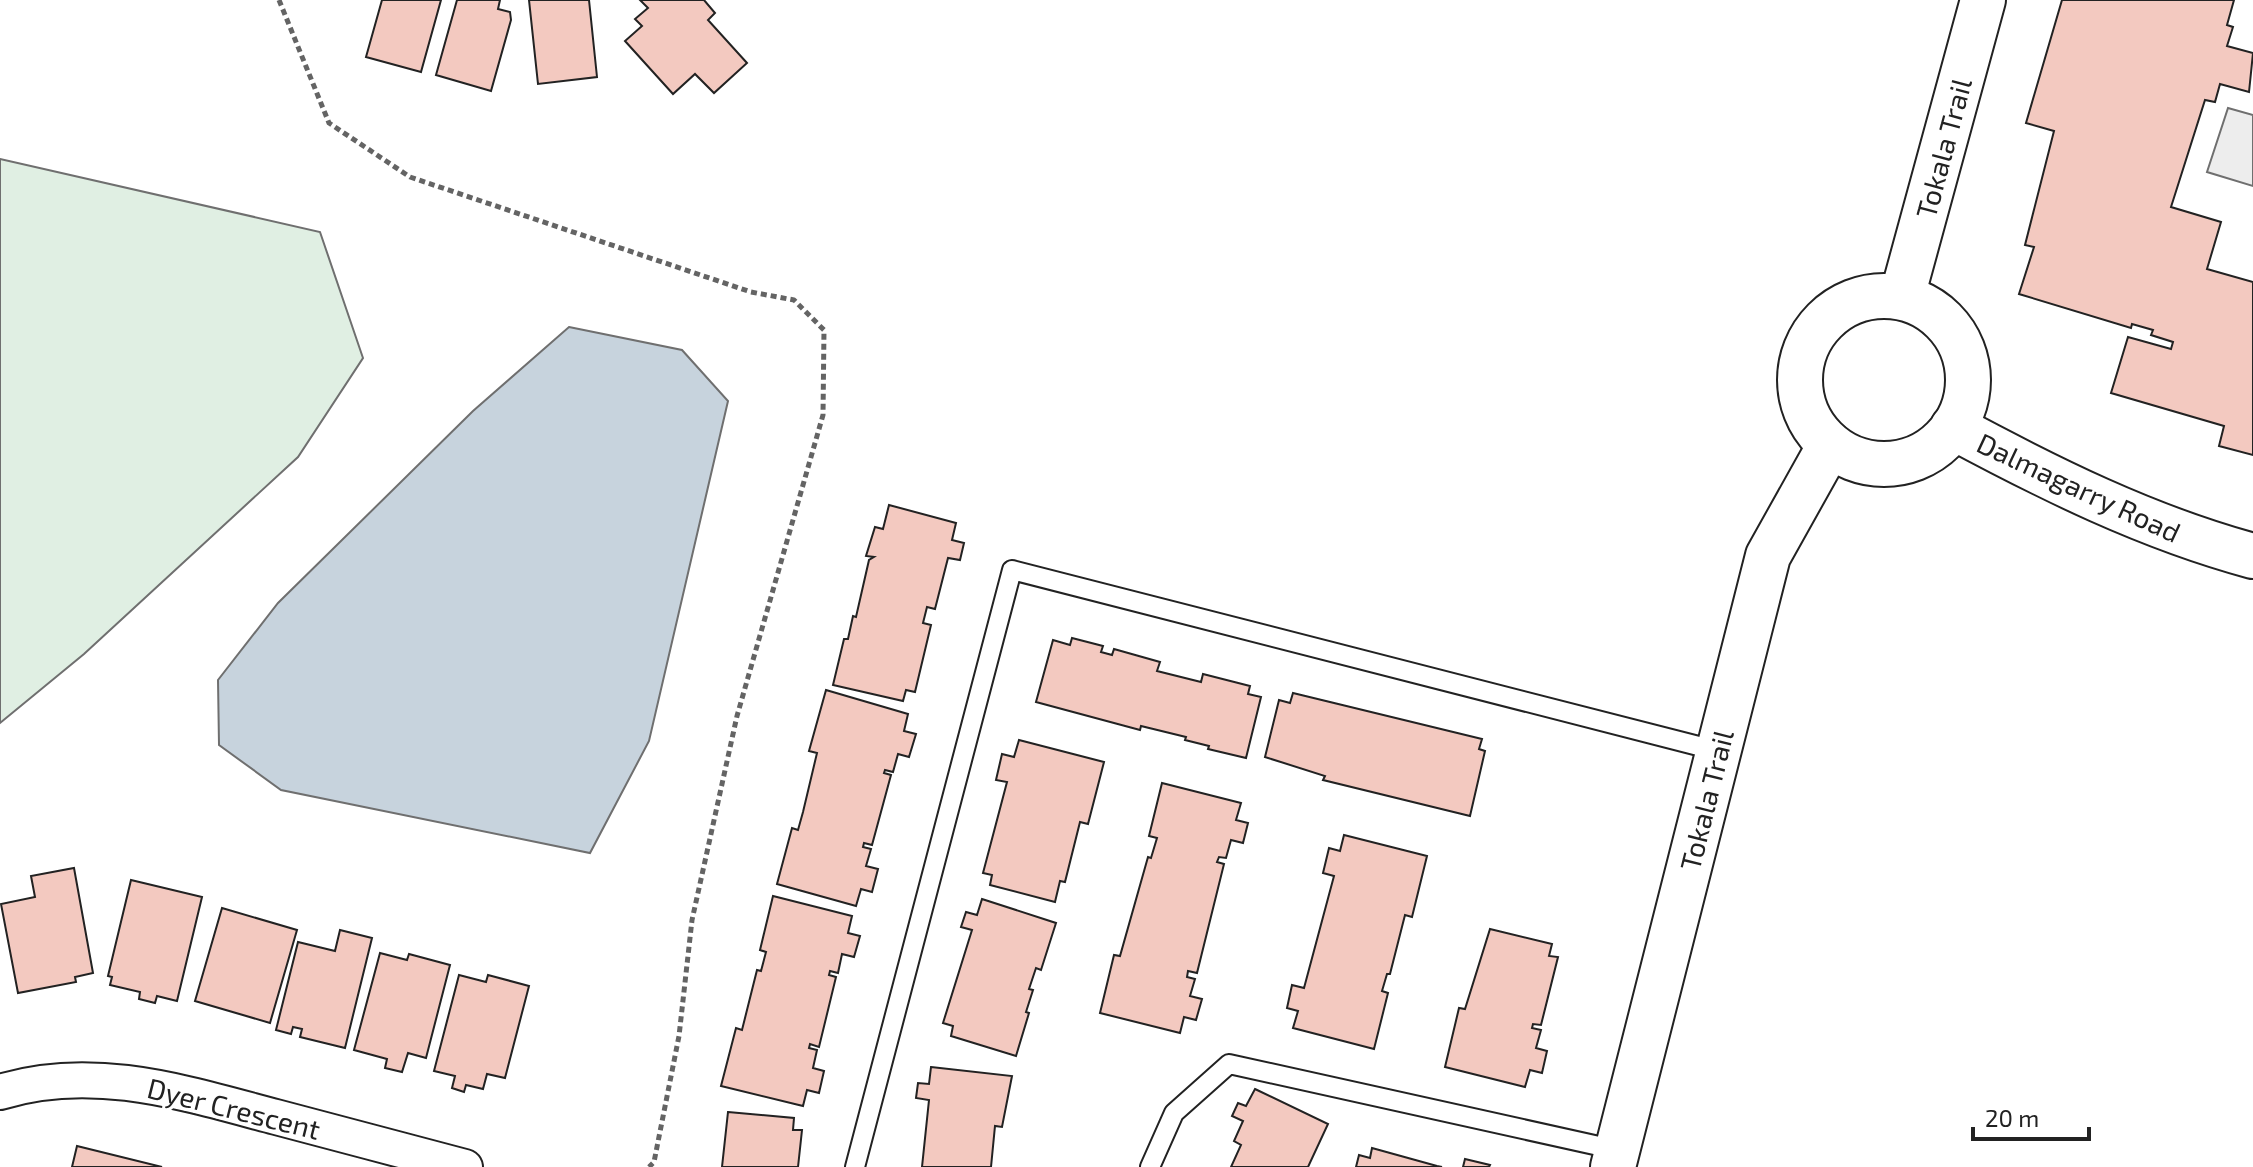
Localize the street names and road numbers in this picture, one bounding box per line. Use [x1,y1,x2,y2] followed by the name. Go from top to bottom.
[1908,74,1978,222] street label: Tokala Trail
[1972,425,2186,549] street label: Dalmagarry Road
[1672,726,1740,874] street label: Tokala Trail
[144,1070,324,1146] street label: Dyer Crescent

